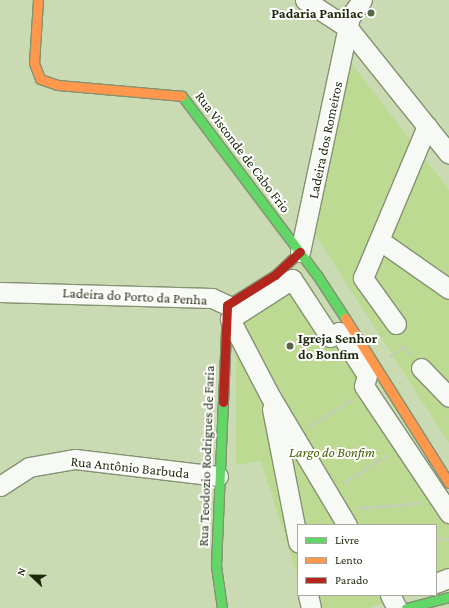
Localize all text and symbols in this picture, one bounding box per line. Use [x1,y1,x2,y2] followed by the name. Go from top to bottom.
[271,5,363,21] place label: Padaria Panilac
[366,8,376,18] marker: Padaria Panilac
[304,80,346,200] street label: Ladeira dos Romeiros
[192,88,294,216] street label: Rua Visconde de Cabo Frio
[62,284,208,308] street label: Ladeira do Porto da Penha
[298,330,377,362] place label: Igreja Senhor do Bonfim
[285,341,295,351] marker: Igreja Senhor do Bonfim
[194,365,218,547] street label: Rua Teodozio Rodrigues de Faria
[289,444,375,460] park label: Largo do Bonfim
[70,452,190,482] street label: Rua Antônio Barbuda
[297,524,437,596] legend
[335,533,359,547] text: Livre
[335,553,363,567] text: Lento
[12,556,52,596] north arrow
[14,566,28,577] text: N
[335,573,368,587] text: Parado

